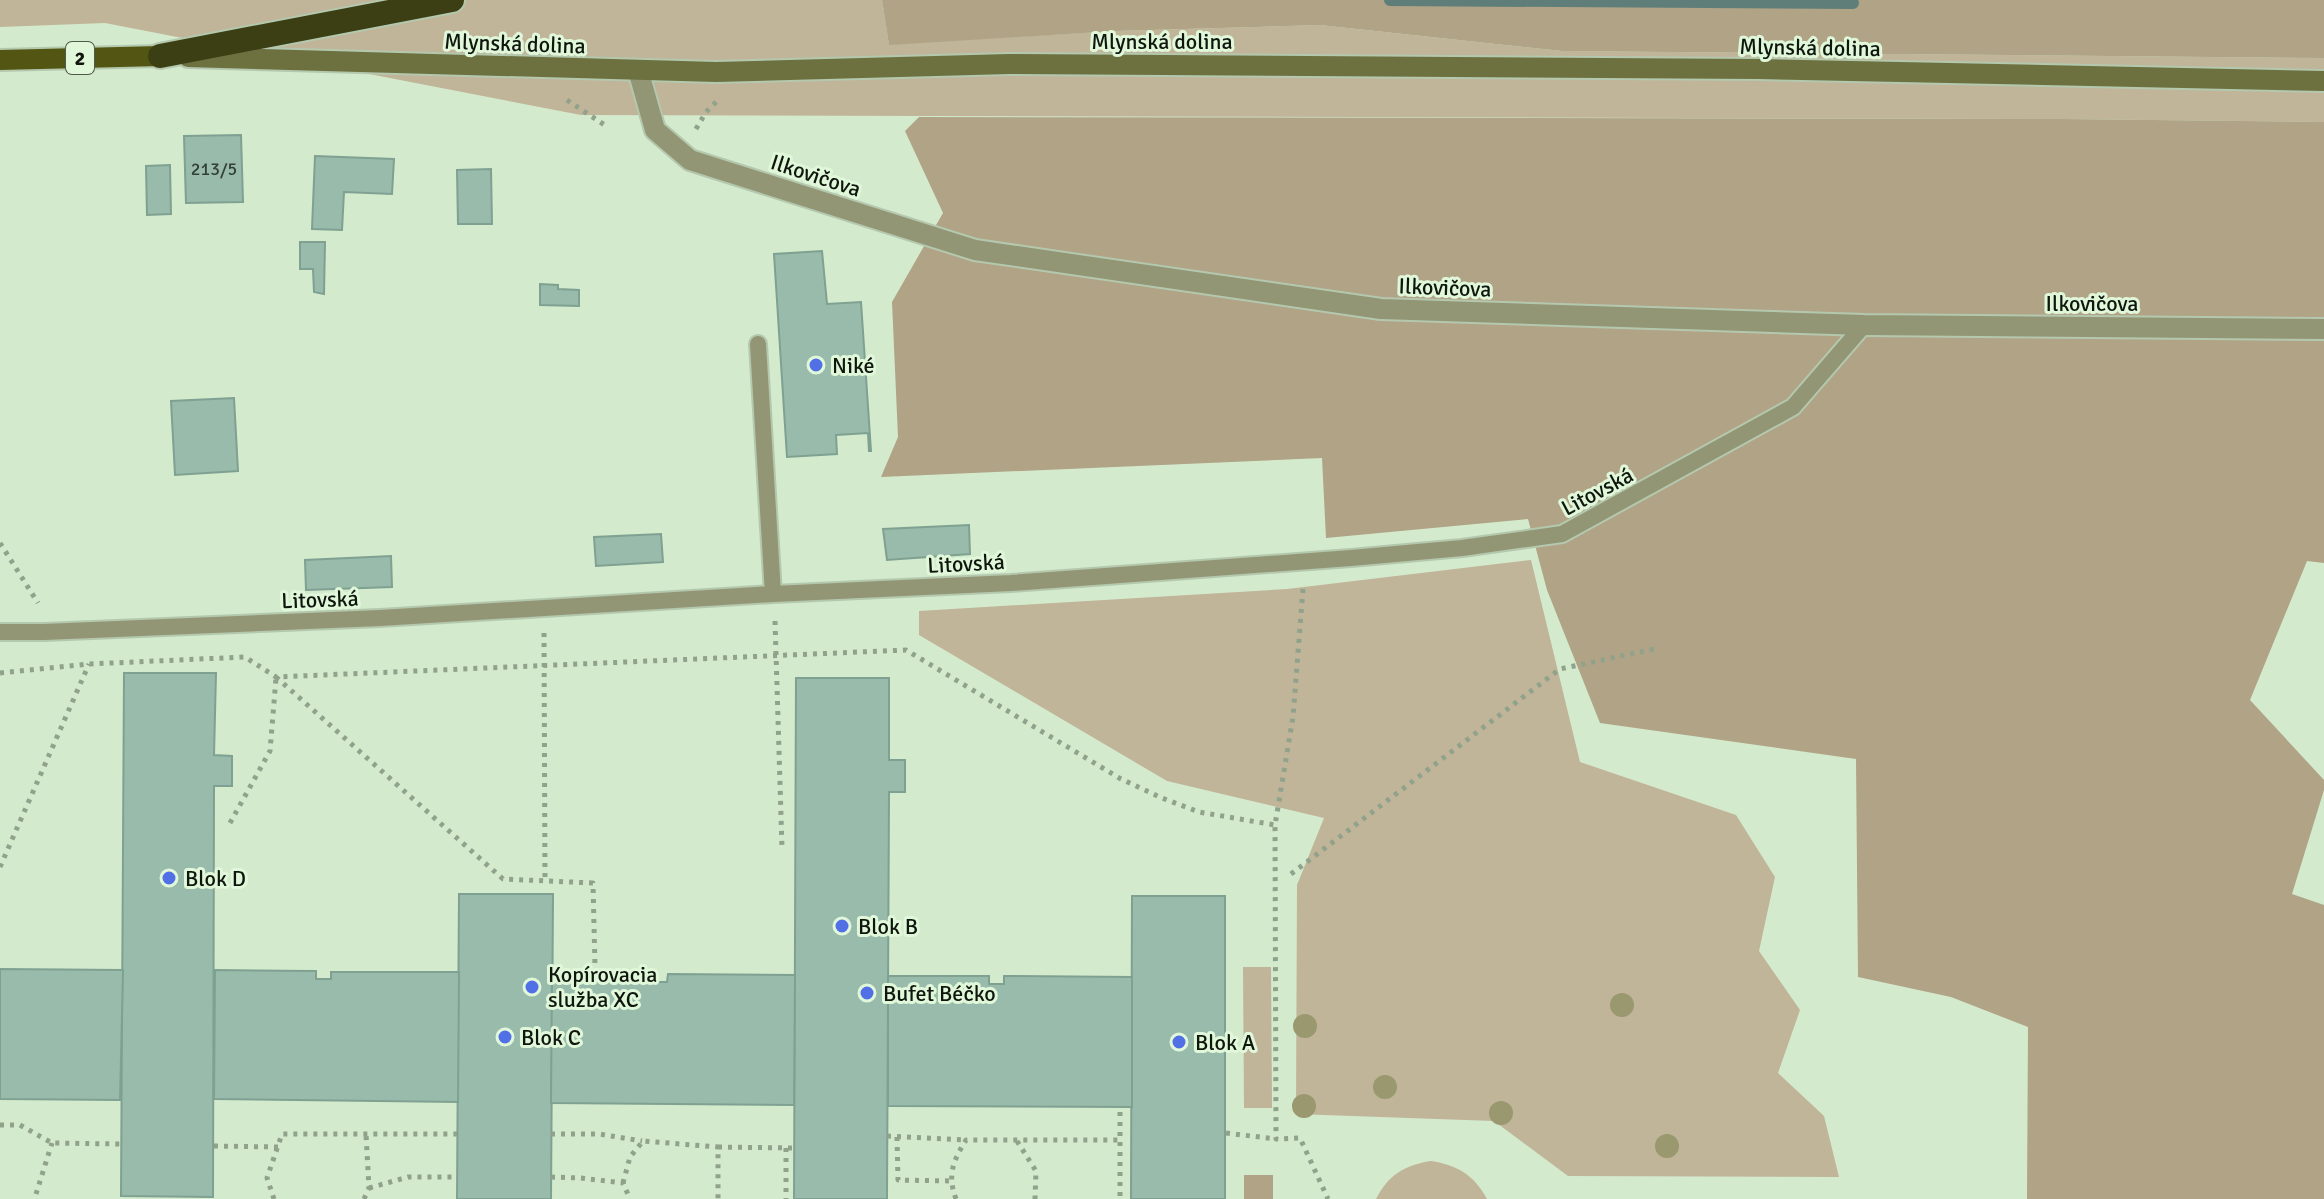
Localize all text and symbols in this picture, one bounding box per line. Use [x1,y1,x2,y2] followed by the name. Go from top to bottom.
[444,28,586,59] street label: Mlynská dolina
[1091,28,1233,55] street label: Mlynská dolina
[1739,33,1881,62] street label: Mlynská dolina
[66,42,94,74] road number: 2
[767,148,864,203] street label: Ilkovičova
[191,158,237,180] house number: 213/5
[1398,272,1492,303] street label: Ilkovičova
[2045,290,2139,317] street label: Ilkovičova
[832,352,875,379] place label: Niké
[807,356,825,374] marker: Niké
[1557,461,1638,522] street label: Litovská
[927,548,1005,579] street label: Litovská
[281,585,359,614] street label: Litovská
[185,865,246,892] place label: Blok D
[160,869,178,887] marker: Blok D
[858,913,918,940] place label: Blok B
[833,917,851,935] marker: Blok B
[548,961,657,1013] place label: Kopírovacia služba XC
[523,978,541,996] marker: Kopírovacia služba XC
[883,980,996,1007] place label: Bufet Béčko
[858,984,876,1002] marker: Bufet Béčko
[521,1024,581,1051] place label: Blok C
[496,1028,514,1046] marker: Blok C
[1195,1029,1256,1056] place label: Blok A
[1170,1033,1188,1051] marker: Blok A

